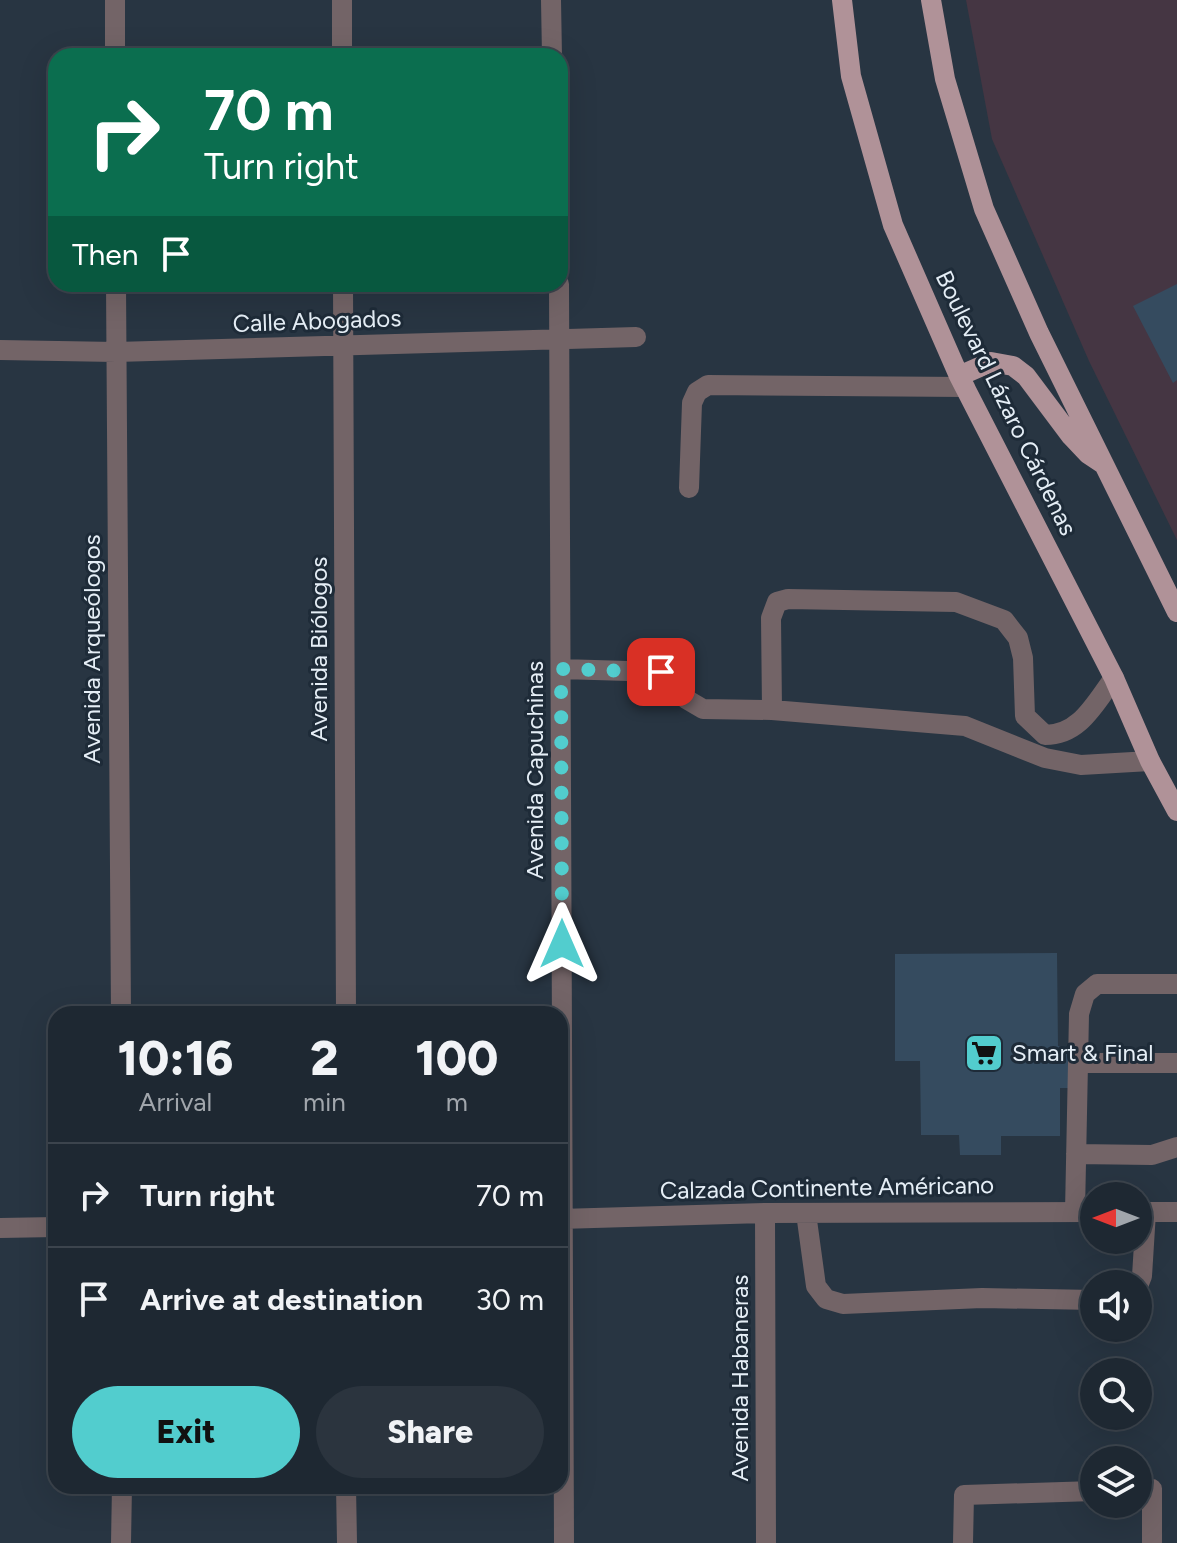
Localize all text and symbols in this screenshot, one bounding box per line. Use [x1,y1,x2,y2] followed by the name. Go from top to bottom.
[204,77,334,144] text: 70 m
[72,80,176,184] icon: right
[204,145,359,188] text: Turn right
[154,232,198,276] icon: arrive
[72,236,138,273] text: Then
[930,266,1083,540] street label: Boulevard Lázaro Cárdenas
[232,303,402,338] street label: Calle Abogados
[77,534,106,764] street label: Avenida Arqueólogos
[304,556,333,742] street label: Avenida Biólogos
[627,638,695,706] pin
[639,650,683,694] icon: arrive
[520,661,549,879] street label: Avenida Capuchinas
[520,902,604,986] position arrow
[118,1029,233,1087] text: 10:16
[310,1029,339,1087] text: 2
[415,1029,498,1087] text: 100
[963,1032,1005,1074] supermarket icon: Smart & Final
[1012,1038,1153,1067] place label: Smart & Final
[139,1086,212,1118] text: Arrival
[303,1086,346,1118] text: min
[446,1086,468,1118] text: m
[660,1170,994,1205] street label: Calzada Continente Américano
[72,1173,116,1217] icon: right
[140,1177,275,1214] text: Turn right
[476,1177,544,1214] text: 70 m
[1080,1182,1152,1254] north arrow
[1080,1182,1152,1518] map controls
[1080,1270,1152,1342] button: sound
[725,1274,754,1482] street label: Avenida Habaneras
[72,1277,116,1321] icon: arrive
[140,1281,423,1318] text: Arrive at destination
[476,1281,544,1318] text: 30 m
[1080,1358,1152,1430] button: search
[72,1386,300,1478] button: Exit
[316,1386,544,1478] button: Share
[1080,1446,1152,1518] button: layers

